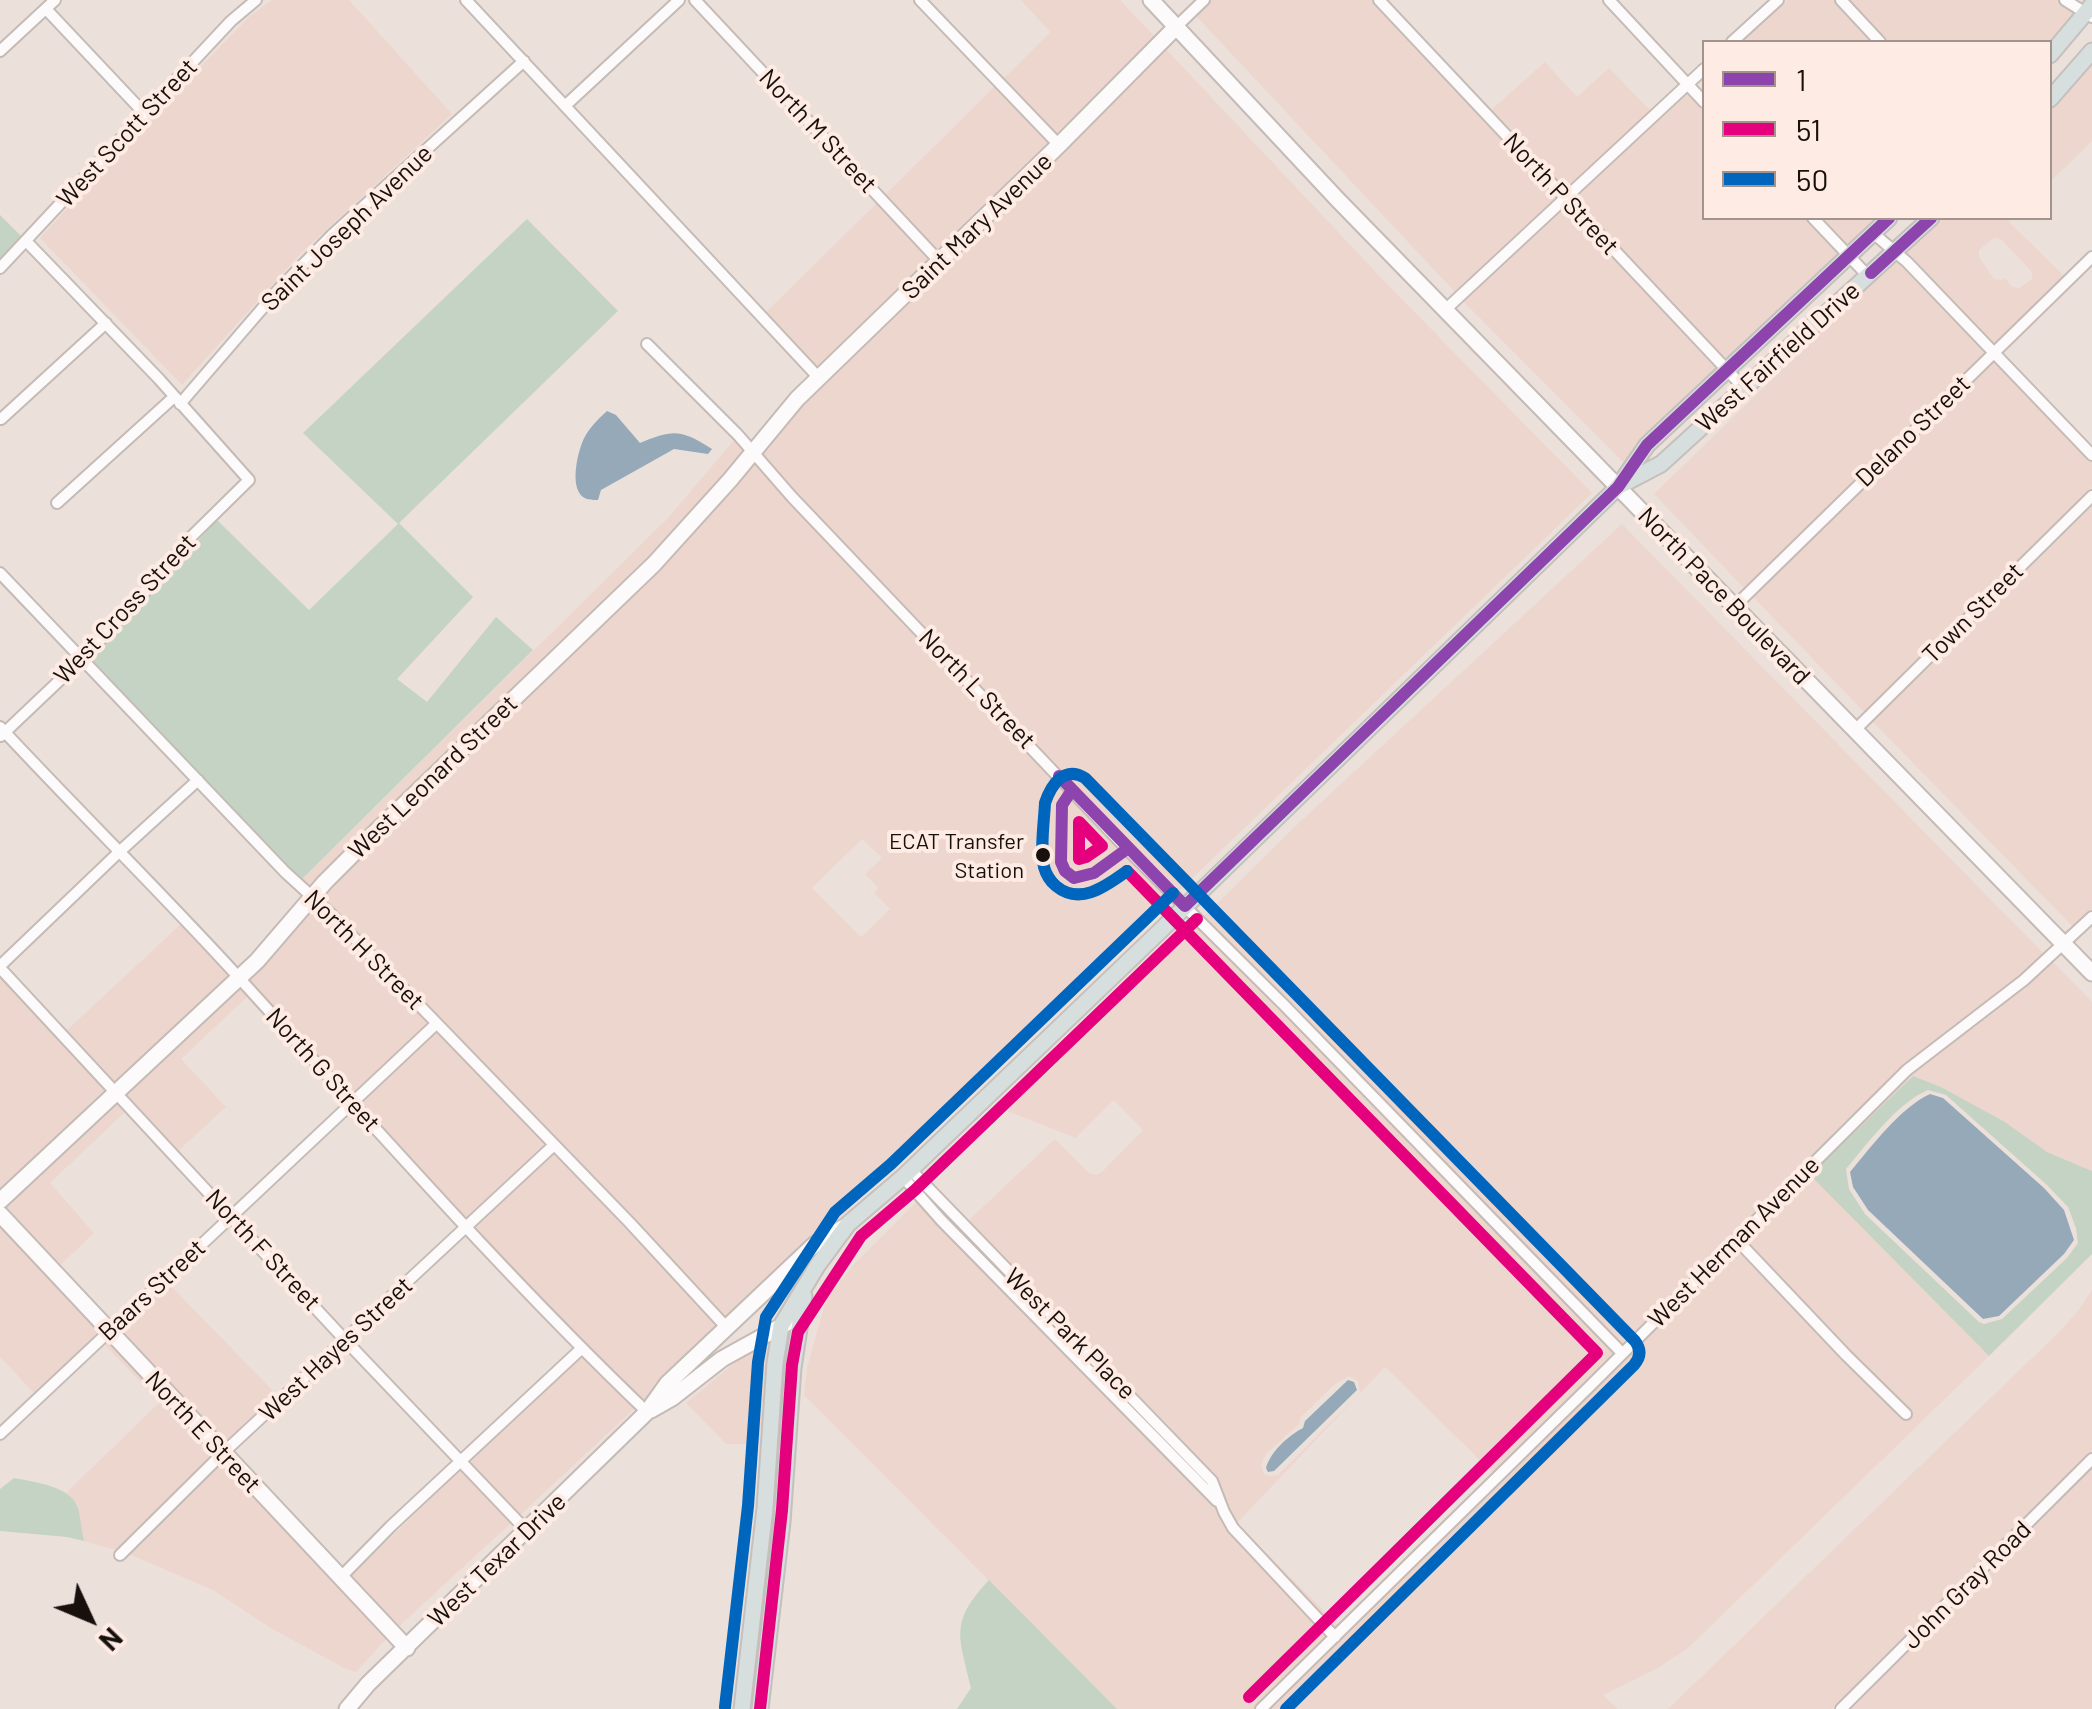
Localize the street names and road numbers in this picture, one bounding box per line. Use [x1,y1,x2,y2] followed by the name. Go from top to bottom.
[50,52,204,214] street label: West Scott Street
[753,63,883,199] street label: North M Street
[1497,127,1625,261] street label: North P Street
[255,139,439,317] street label: Saint Joseph Avenue
[895,147,1059,305] street label: Saint Mary Avenue
[1690,275,1866,439] street label: West Fairfield Drive
[1850,369,1976,493] street label: Delano Street
[1632,501,1816,691] street label: North Pace Boulevard
[48,528,202,690] street label: West Cross Street
[1916,556,2030,670] street label: Town Street
[912,623,1042,755] street label: North L Street
[342,689,524,865] street label: West Leonard Street
[298,884,430,1016] street label: North H Street
[260,1002,386,1138] street label: North G Street
[1642,1150,1826,1334] street label: West Herman Avenue
[199,1183,327,1317] street label: North F Street
[92,1233,212,1347] street label: Baars Street
[998,1262,1142,1406] street label: West Park Place
[253,1270,419,1428] street label: West Hayes Street
[139,1365,267,1499] street label: North E Street
[422,1487,572,1633] street label: West Texar Drive
[1897,1515,2037,1655] street label: John Gray Road

